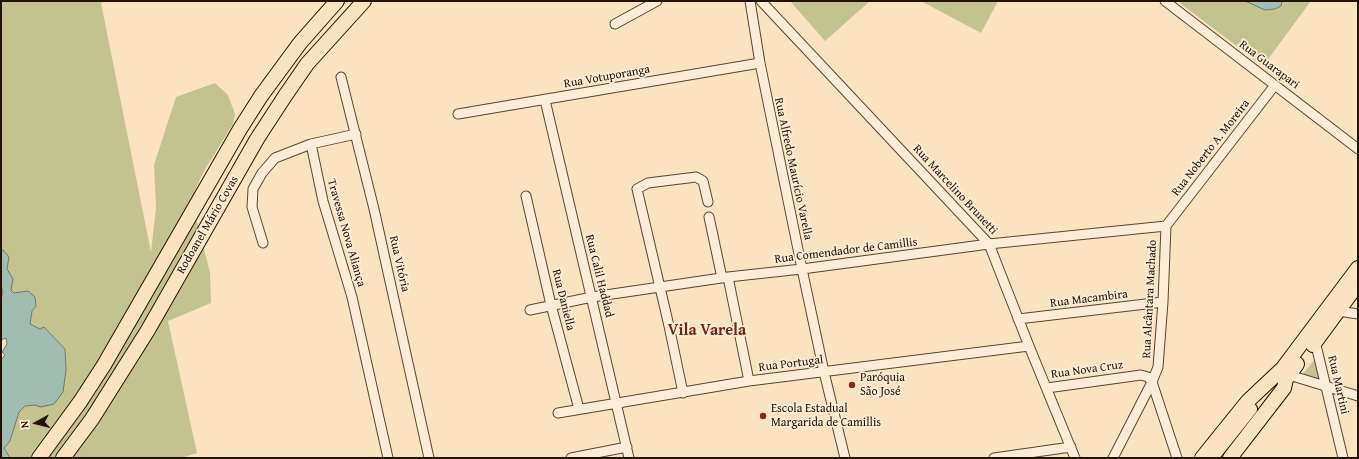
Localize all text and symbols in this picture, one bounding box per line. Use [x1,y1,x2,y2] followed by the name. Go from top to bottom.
[1236,38,1302,92] street label: Rua Guarapari
[563,62,651,92] street label: Rua Votuporanga
[771,97,815,241] street label: Rua Alfredo Maurício Varella
[1169,97,1253,199] street label: Rua Noberto A. Moreira
[910,142,1000,238] street label: Rua Marcelino Brunetti
[174,173,242,277] street label: Rodoanel Mário Covas
[324,177,368,289] street label: Travessa Nova Aliança
[582,233,616,319] street label: Rua Calil Haddad
[386,234,412,294] street label: Rua Vitória
[774,235,918,267] street label: Rua Comendador de Camillis
[1140,239,1160,359] street label: Rua Alcântara Machado
[548,268,578,332] street label: Rua Daniella
[1049,287,1129,311] street label: Rua Macambira
[668,321,746,341] district label: Vila Varela
[758,353,824,375] street label: Rua Portugal
[1324,354,1352,416] street label: Rua Martini
[1050,358,1124,382] street label: Rua Nova Cruz
[860,371,905,399] place label: Paróquia São José
[847,380,857,390] marker: Paróquia São José
[771,402,881,430] place label: Escola Estadual Margarida de Camillis
[16,403,56,443] north arrow
[758,411,768,421] marker: Escola Estadual Margarida de Camillis
[16,420,32,429] text: N

